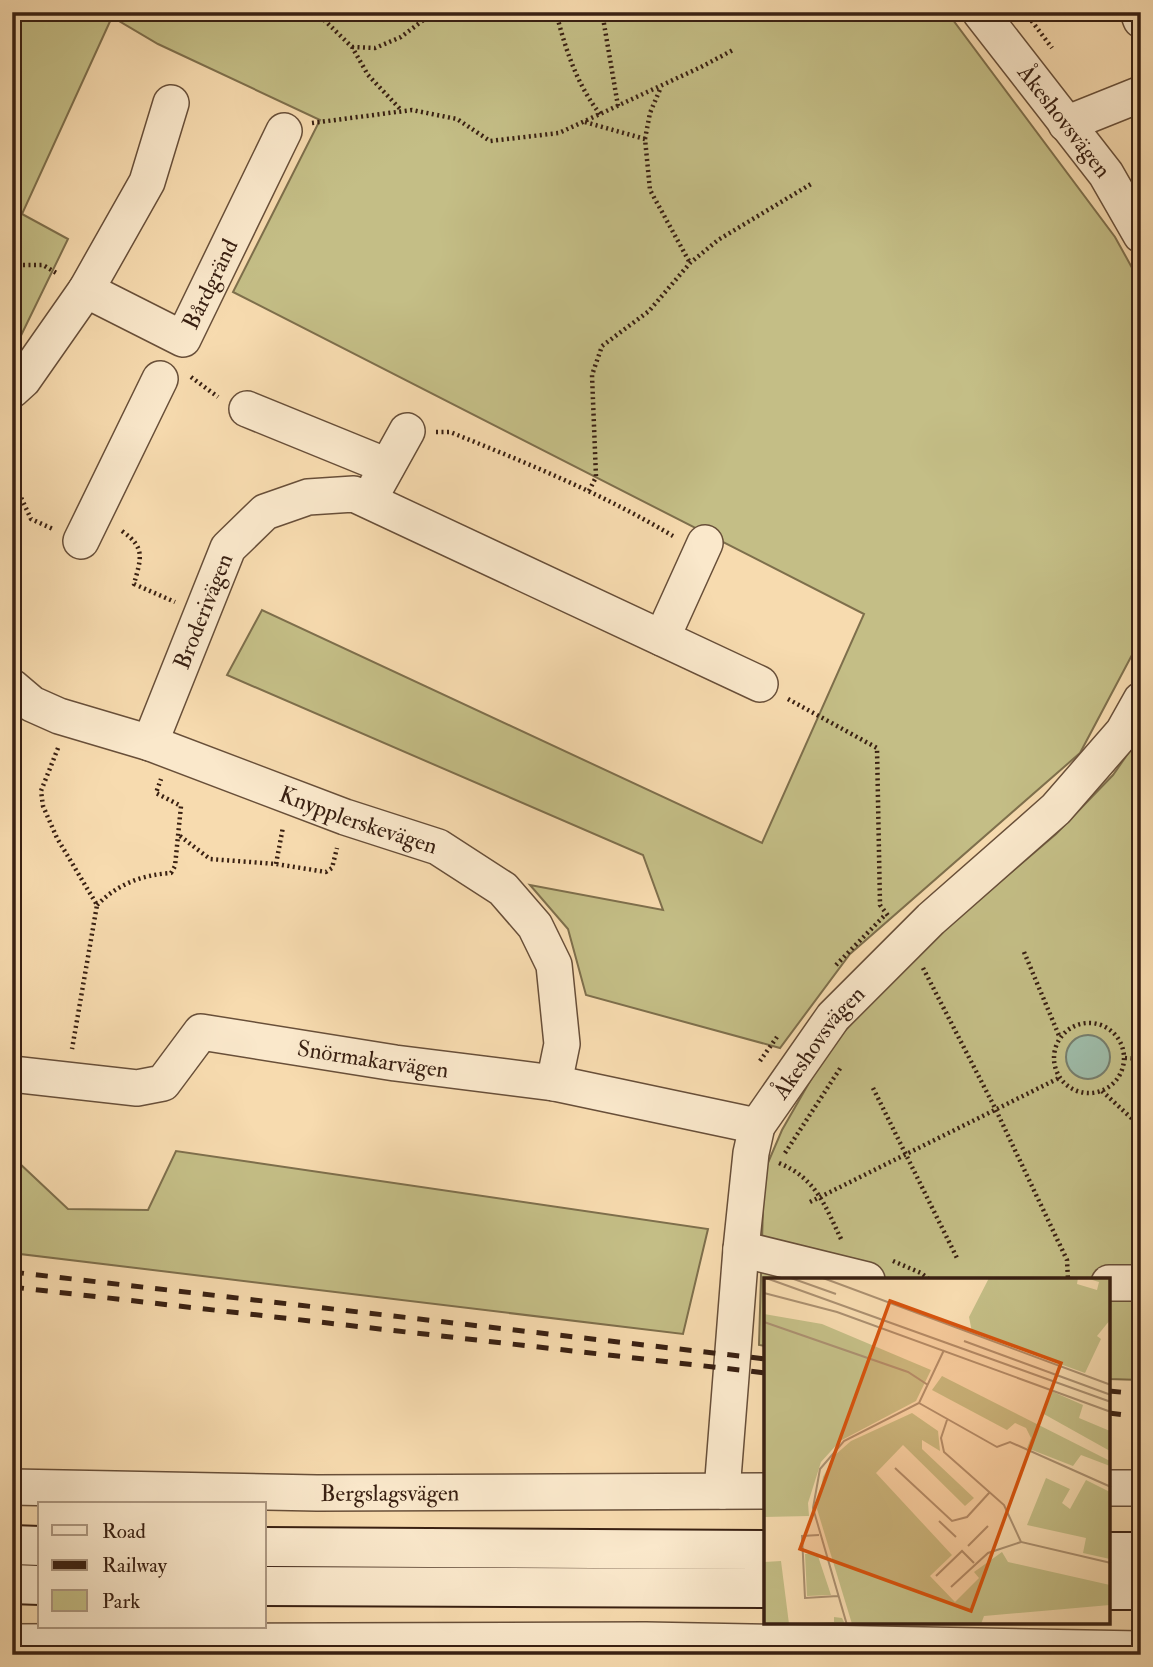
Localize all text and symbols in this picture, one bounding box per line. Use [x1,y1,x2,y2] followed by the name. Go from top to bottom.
[1011,58,1117,184] street label: Åkeshovsvägen
[176,234,244,334] street label: Bårdgränd
[167,549,239,673] street label: Broderivägen
[275,779,441,861] street label: Knypplerskevägen
[766,979,871,1106] street label: Åkeshovsvägen
[295,1034,451,1085] street label: Snörmakarvägen
[764,1278,1111,1625] inset map
[320,1478,460,1508] street label: Bergslagsvägen
[38,1502,266,1628] legend
[102,1518,147,1545] text: Road
[102,1552,168,1579] text: Railway
[102,1588,140,1615] text: Park

